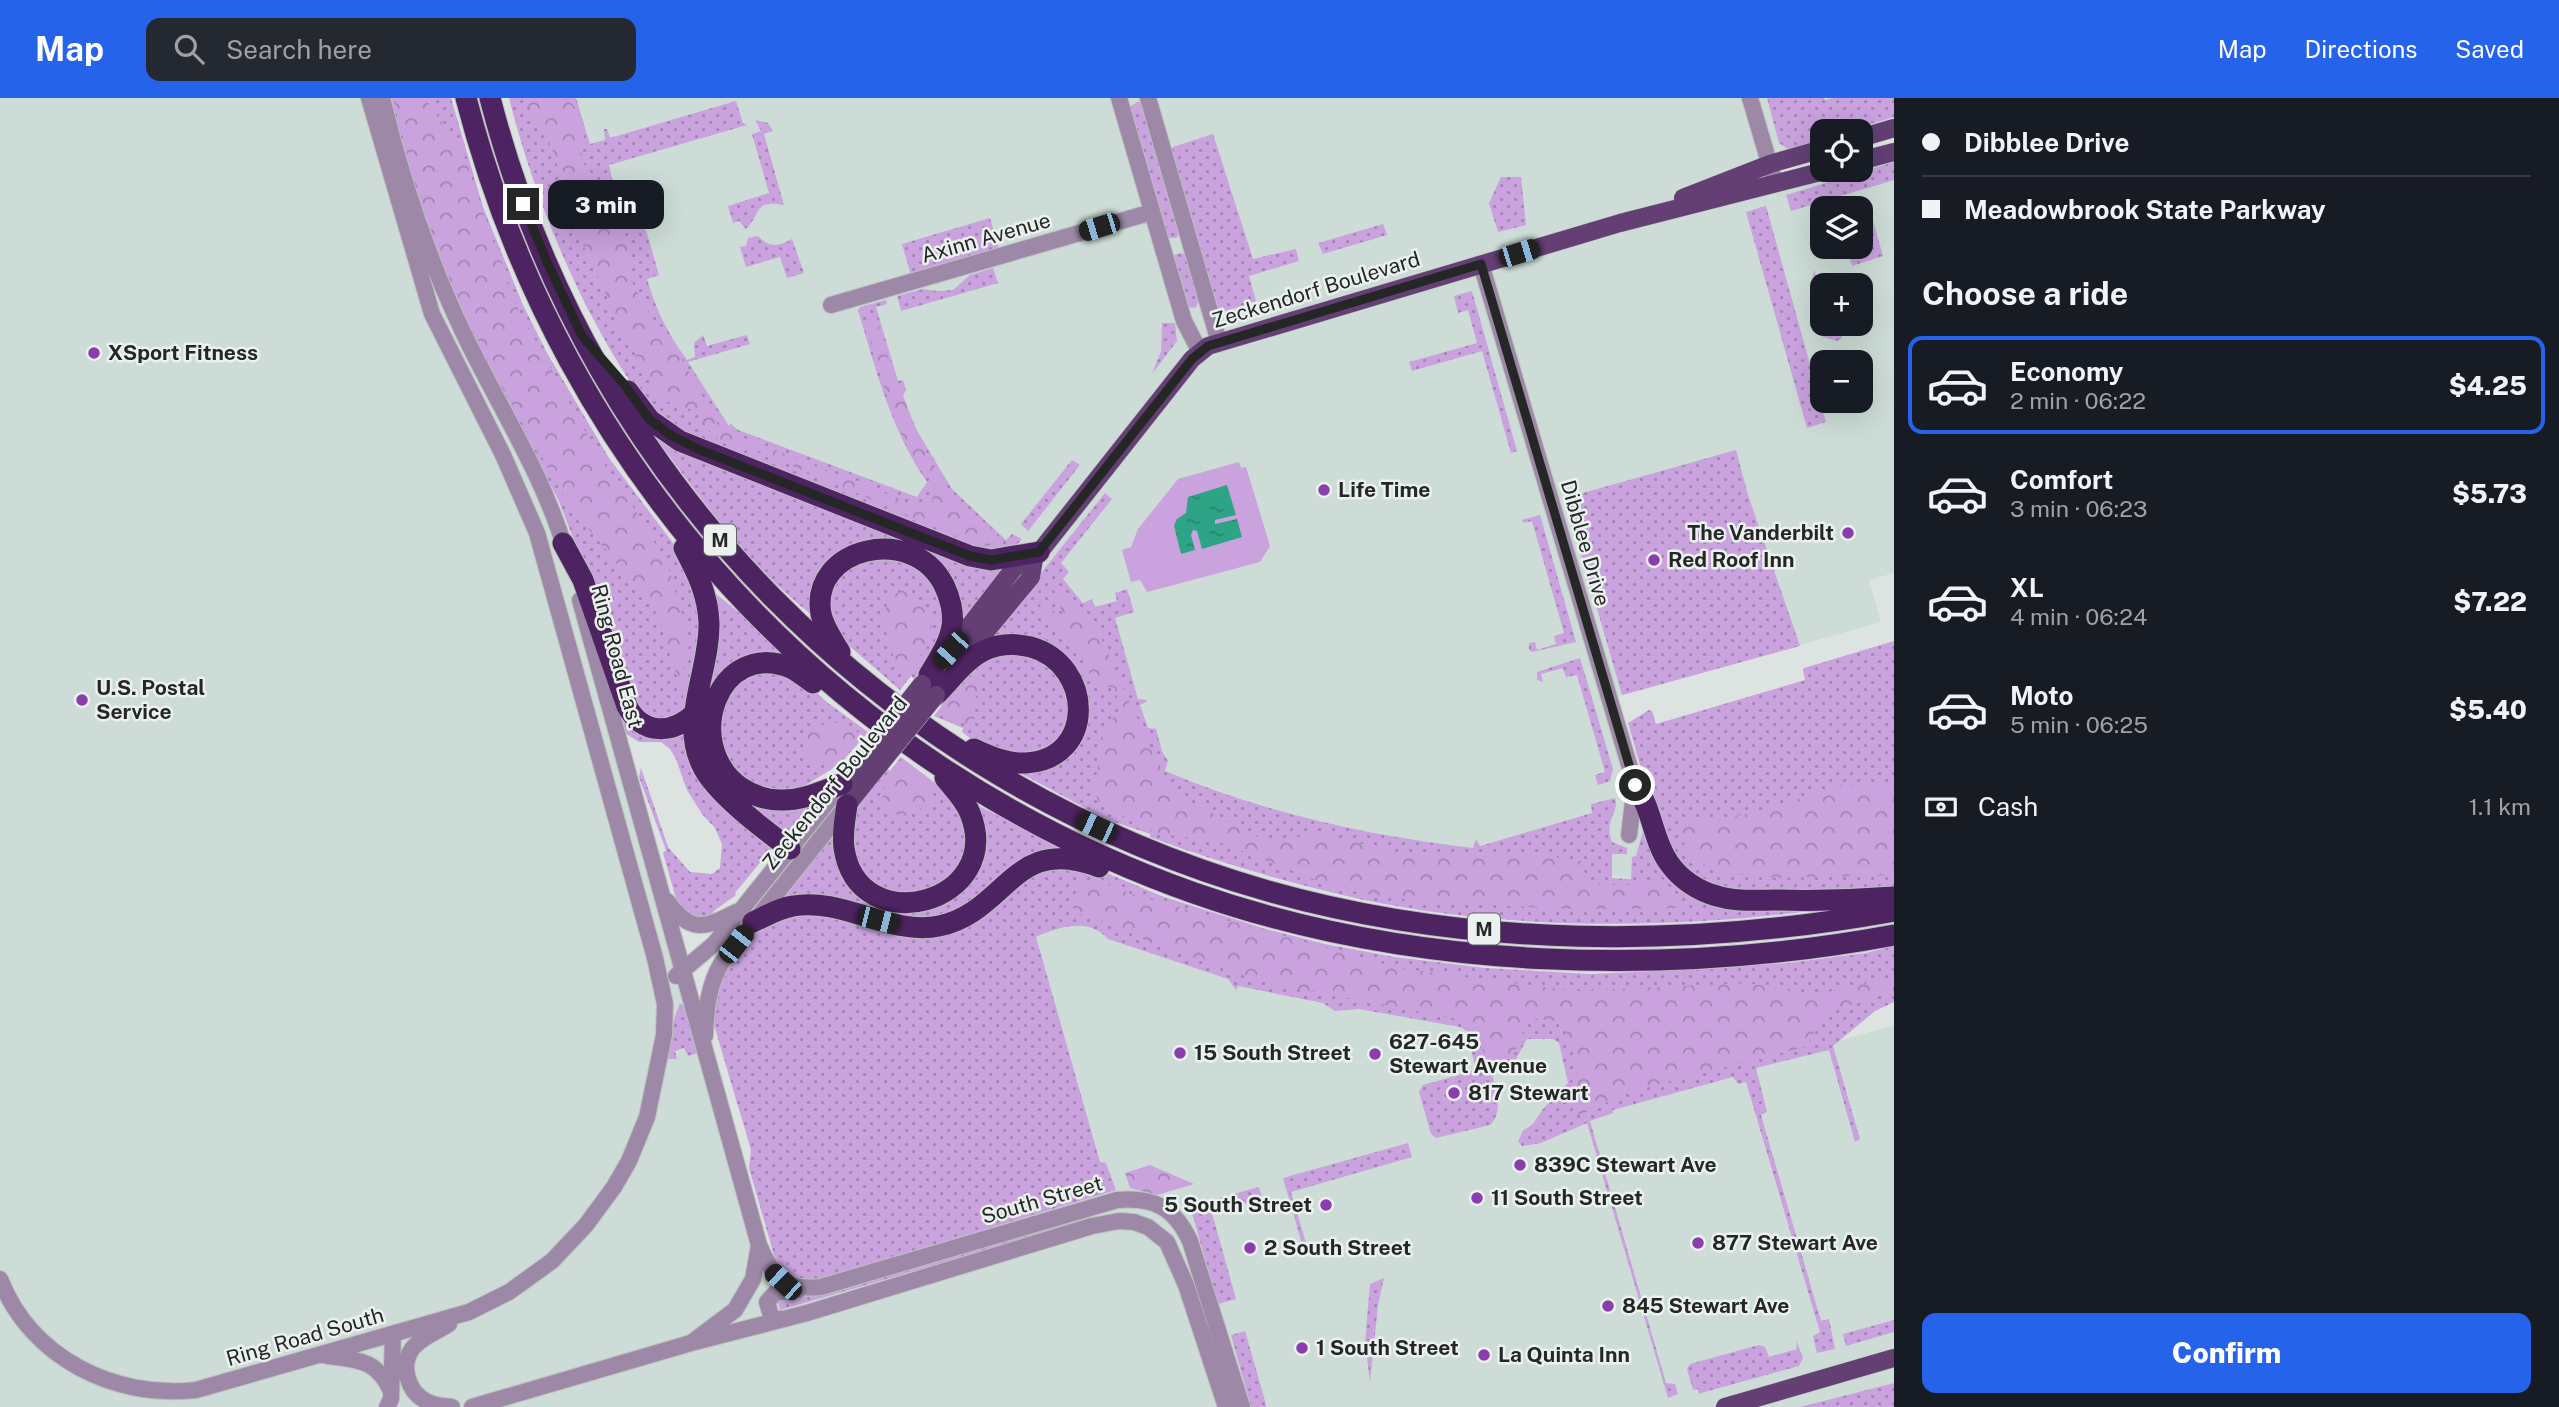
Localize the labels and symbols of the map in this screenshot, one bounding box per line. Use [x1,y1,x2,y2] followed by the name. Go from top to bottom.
[548,180,663,228] callout: 3 min
[507,188,539,220] route end
[918,207,1053,268] street label: Axinn Avenue
[1076,211,1123,243] car
[1496,237,1543,269] car
[1209,246,1423,333] street label: Zeckendorf Boulevard
[108,340,258,365] place label: XSport Fitness
[86,345,102,361] marker: XSport Fitness
[1338,477,1430,502] place label: Life Time
[1556,477,1615,609] street label: Dibblee Drive
[1316,482,1332,498] marker: Life Time
[1687,520,1834,545] place label: The Vanderbilt
[704,524,736,556] road number: M
[1840,525,1856,541] marker: The Vanderbilt
[1668,547,1794,572] place label: Red Roof Inn
[1646,552,1662,568] marker: Red Roof Inn
[586,581,649,730] street label: Ring Road East
[930,627,973,673] car
[96,675,205,724] place label: U.S. Postal Service
[757,691,912,875] street label: Zeckendorf Boulevard
[74,692,90,708] marker: U.S. Postal Service
[1619,769,1651,801] route start
[1073,809,1120,845] car
[856,905,901,935] car
[1468,914,1500,944] road number: M
[715,921,758,967] car
[1389,1029,1547,1078] place label: 627-645 Stewart Avenue
[1194,1040,1351,1065] place label: 15 South Street
[1172,1045,1188,1061] marker: 15 South Street
[1367,1046,1383,1062] marker: 627-645 Stewart Avenue
[1468,1080,1589,1105] place label: 817 Stewart
[1446,1085,1462,1101] marker: 817 Stewart
[1534,1152,1717,1177] place label: 839C Stewart Ave
[1512,1157,1528,1173] marker: 839C Stewart Ave
[978,1170,1105,1229] street label: South Street
[1491,1185,1643,1210] place label: 11 South Street
[1469,1190,1485,1206] marker: 11 South Street
[1164,1192,1312,1217] place label: 5 South Street
[1318,1197,1334,1213] marker: 5 South Street
[1712,1230,1878,1255] place label: 877 Stewart Ave
[1264,1235,1411,1260] place label: 2 South Street
[1690,1235,1706,1251] marker: 877 Stewart Ave
[1242,1240,1258,1256] marker: 2 South Street
[761,1260,806,1304] car
[1622,1293,1789,1318] place label: 845 Stewart Ave
[1600,1298,1616,1314] marker: 845 Stewart Ave
[223,1302,387,1371] street label: Ring Road South
[1316,1335,1459,1360] place label: 1 South Street
[1294,1340,1310,1356] marker: 1 South Street
[1498,1342,1630,1367] place label: La Quinta Inn
[1476,1347,1492,1363] marker: La Quinta Inn

